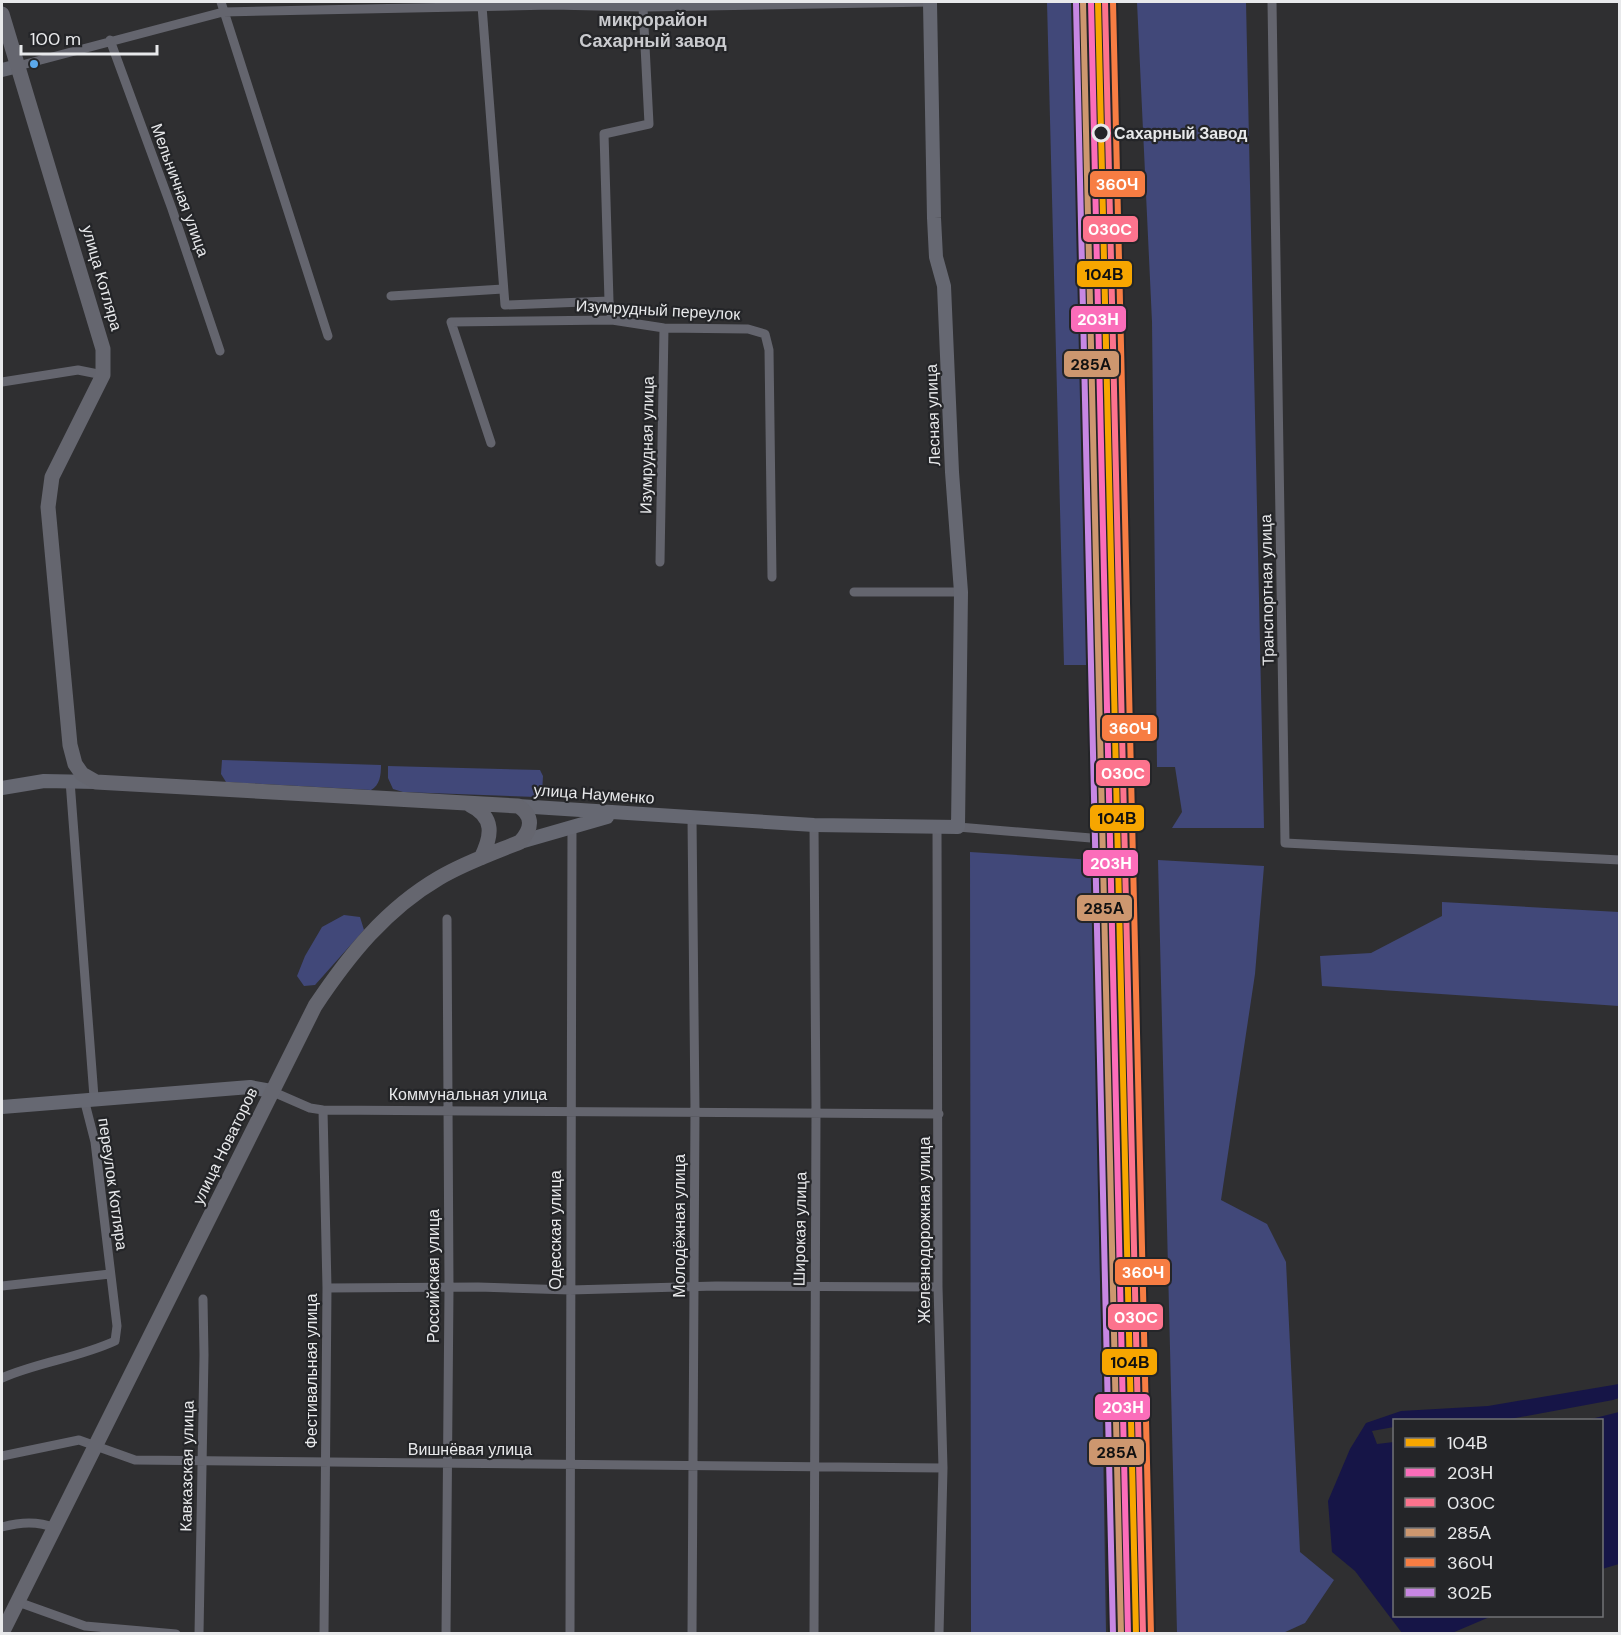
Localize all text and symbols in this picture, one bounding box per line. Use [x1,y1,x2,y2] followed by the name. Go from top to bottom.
[579,8,727,53] district label: микрорайон Сахарный завод
[21,18,158,56] scale bar
[30,27,81,51] text: 100 m
[28,58,40,70] unlabelled marker
[146,120,214,260] street label: Мельничная улица
[1114,123,1247,144] place label: Сахарный Завод
[1092,124,1110,142] marker: Сахарный Завод
[1089,170,1146,198] line badge: 360Ч
[1096,174,1138,195] text: 360Ч
[1082,215,1139,243] line badge: 030C
[1088,219,1132,240] text: 030C
[77,223,127,333] street label: улица Котляра
[1076,260,1133,288] line badge: 104В
[1084,264,1124,285] text: 104В
[575,295,742,325] street label: Изумрудный переулок
[1070,305,1127,333] line badge: 203Н
[1077,309,1119,330] text: 203Н
[1063,350,1120,378] line badge: 285А
[1071,354,1112,375] text: 285А
[921,364,945,466] street label: Лесная улица
[635,376,659,514] street label: Изумрудная улица
[1255,514,1279,666] street label: Транспортная улица
[1101,714,1158,742] line badge: 360Ч
[1109,718,1151,739] text: 360Ч
[1095,759,1151,787] line badge: 030C
[1101,763,1145,784] text: 030C
[533,779,655,809] street label: улица Науменко
[1089,804,1145,832] line badge: 104В
[1097,808,1137,829] text: 104В
[1082,849,1139,877] line badge: 203Н
[1090,853,1132,874] text: 203Н
[1076,894,1133,922] line badge: 285А
[1084,898,1125,919] text: 285А
[188,1084,262,1208] street label: улица Новаторов
[389,1084,547,1105] street label: Коммунальная улица
[93,1117,133,1251] street label: переулок Котляра
[914,1137,935,1323] street label: Железнодорожная улица
[669,1154,690,1298] street label: Молодёжная улица
[545,1170,566,1290] street label: Одесская улица
[789,1171,811,1286] street label: Широкая улица
[423,1209,444,1343] street label: Российская улица
[1114,1258,1171,1286] line badge: 360Ч
[1122,1262,1164,1283] text: 360Ч
[301,1293,322,1448] street label: Фестивальная улица
[1107,1303,1164,1331] line badge: 030C
[1114,1307,1158,1328] text: 030C
[1101,1348,1158,1376] line badge: 104В
[1110,1352,1150,1373] text: 104В
[1094,1393,1151,1421] line badge: 203Н
[1102,1397,1144,1418] text: 203Н
[175,1400,199,1532] street label: Кавказская улица
[1393,1419,1603,1617] legend
[1447,1431,1488,1455] text: 104В
[1088,1438,1145,1466] line badge: 285А
[408,1439,532,1460] street label: Вишнёвая улица
[1097,1442,1138,1463] text: 285А
[1447,1461,1493,1485] text: 203Н
[1447,1491,1495,1515] text: 030C
[1447,1521,1491,1545] text: 285А
[1447,1551,1493,1575] text: 360Ч
[1447,1581,1492,1605] text: 302Б

